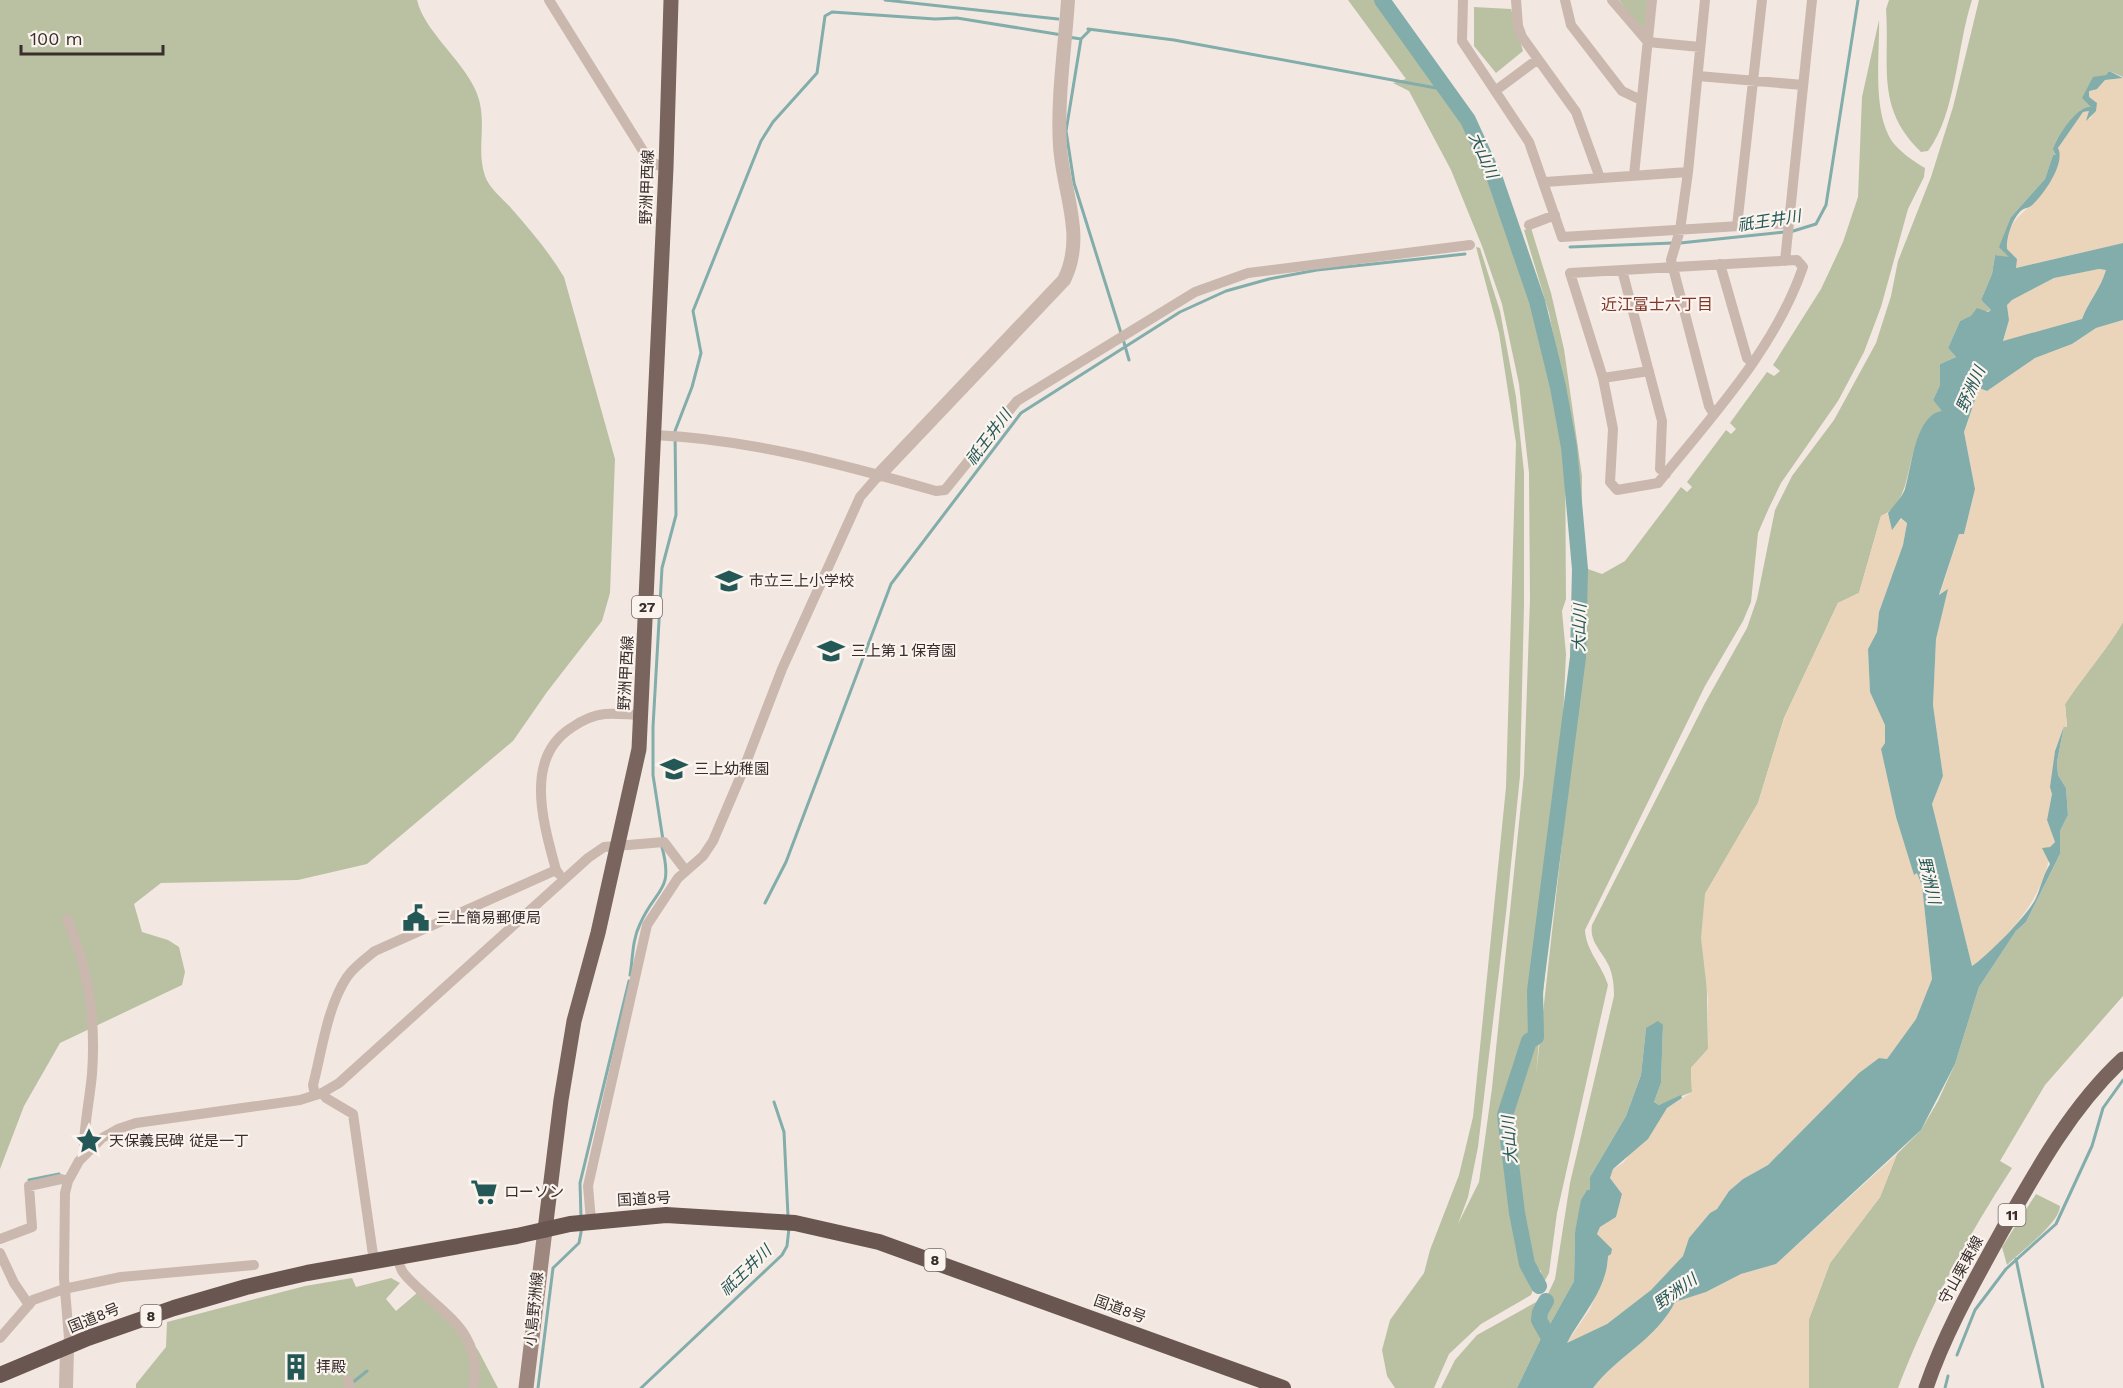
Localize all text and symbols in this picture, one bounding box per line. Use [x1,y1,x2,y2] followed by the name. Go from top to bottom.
[21,18,164,56] scale bar
[30,28,83,49] text: 100 m
[1465,129,1503,183] water label: 大山川
[637,149,657,225] street label: 野洲甲西線
[1736,206,1804,235] water label: 祇王井川
[1601,295,1713,314] district label: 近江富士六丁目
[1952,362,1990,415] water label: 野洲川
[962,404,1016,469] water label: 祇王井川
[714,566,744,596] school or university icon: 市立三上小学校
[749,572,854,590] place label: 市立三上小学校
[632,596,662,618] road number: 27
[1570,602,1589,652] water label: 大山川
[615,635,637,711] street label: 野洲甲西線
[816,636,846,666] school or university icon: 三上第１保育園
[851,642,956,660] place label: 三上第１保育園
[659,754,689,784] school or university icon: 三上幼稚園
[694,760,769,778] place label: 三上幼稚園
[1915,855,1945,908] water label: 野洲川
[401,903,431,933] public building icon: 三上簡易郵便局
[436,909,541,927] place label: 三上簡易郵便局
[1498,1113,1521,1165] water label: 大山川
[74,1126,104,1156] place icon: 天保義民碑 従是一丁
[109,1132,249,1150] place label: 天保義民碑 従是一丁
[469,1177,499,1207] supermarket icon: ローソン
[504,1183,564,1201] place label: ローソン
[616,1189,672,1209] street label: 国道8号
[1998,1204,2026,1226] road number: 11
[1935,1233,1987,1307] street label: 守山栗東線
[716,1240,776,1299] water label: 祇王井川
[924,1249,946,1271] road number: 8
[1650,1269,1702,1313] water label: 野洲川
[521,1271,547,1347] street label: 小島野洲線
[1091,1291,1149,1327] street label: 国道8号
[65,1299,123,1337] street label: 国道8号
[140,1305,162,1327] road number: 8
[281,1352,311,1382] building icon: 拝殿
[316,1358,346,1376] place label: 拝殿

